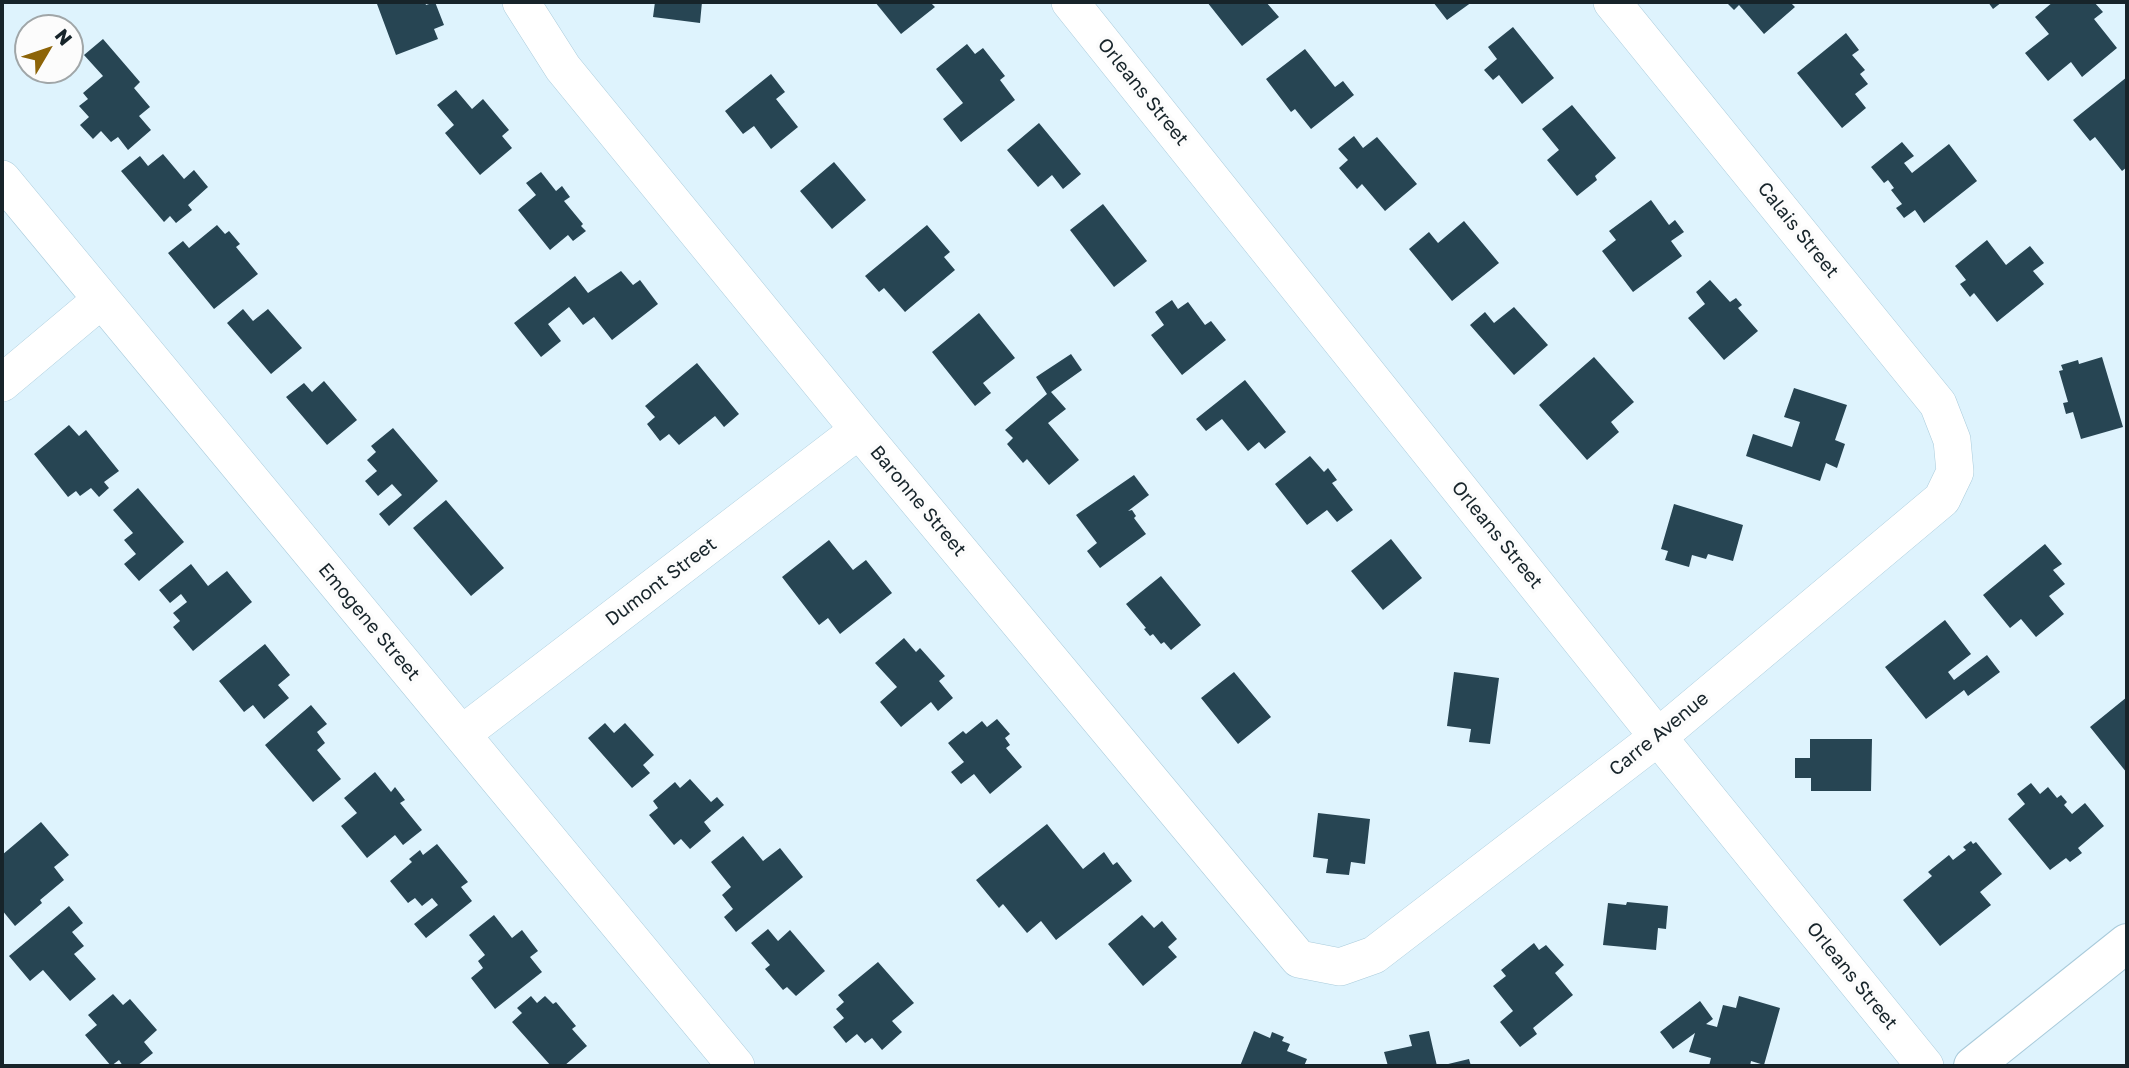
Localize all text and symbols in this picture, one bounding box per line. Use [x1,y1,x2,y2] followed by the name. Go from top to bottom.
[14,14,84,84] north arrow
[51,24,78,50] text: N
[1093,34,1193,150] street label: Orleans Street
[1752,178,1844,282] street label: Calais Street
[865,441,971,561] street label: Baronne Street
[1447,477,1547,593] street label: Orleans Street
[601,533,721,631] street label: Dumont Street
[313,559,425,685] street label: Emogene Street
[1605,687,1713,781] street label: Carre Avenue
[1802,918,1902,1034] street label: Orleans Street

